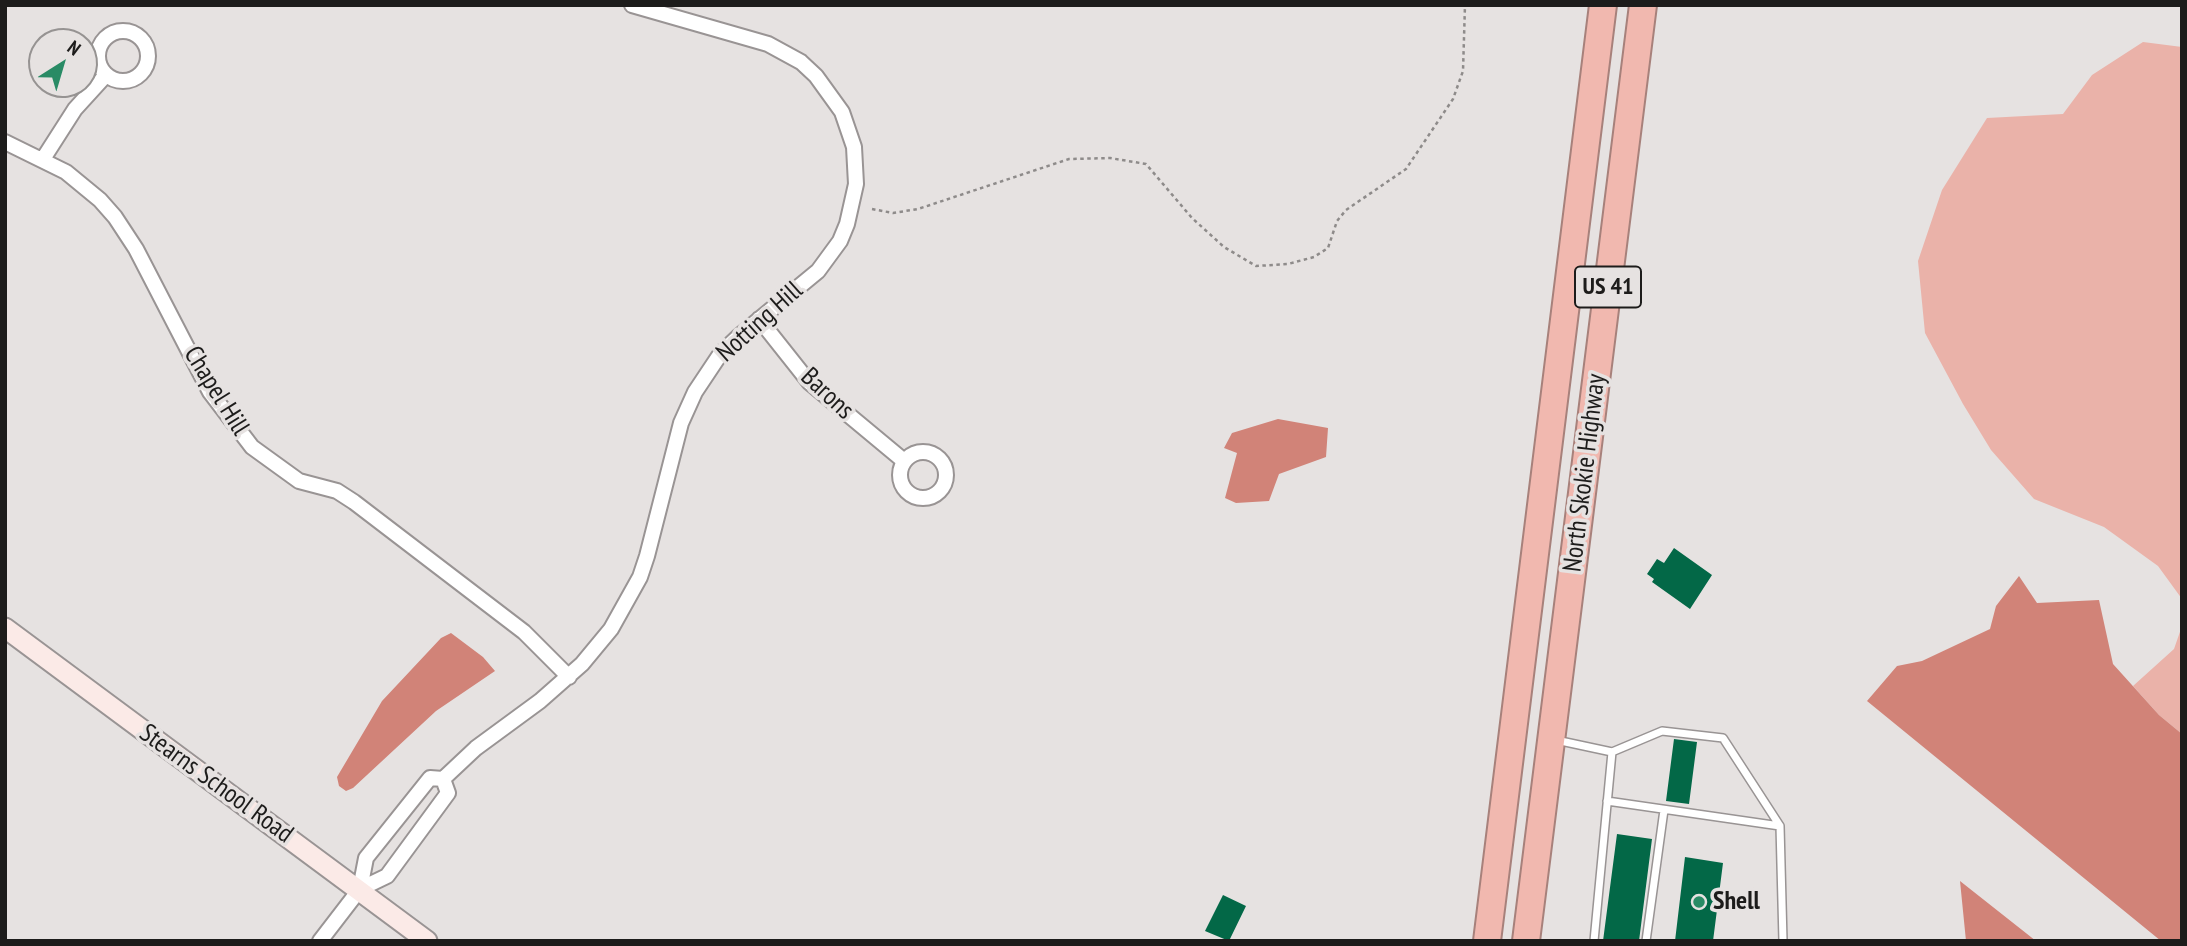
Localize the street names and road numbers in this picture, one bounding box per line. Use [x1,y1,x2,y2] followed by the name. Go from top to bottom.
[1575,266,1641,308] road number: US 41
[711,275,809,369] street label: Notting Hill
[177,341,255,441] street label: Chapel Hill
[794,362,860,426] street label: Barons
[1557,372,1613,574] street label: North Skokie Highway
[133,718,299,850] street label: Stearns School Road

